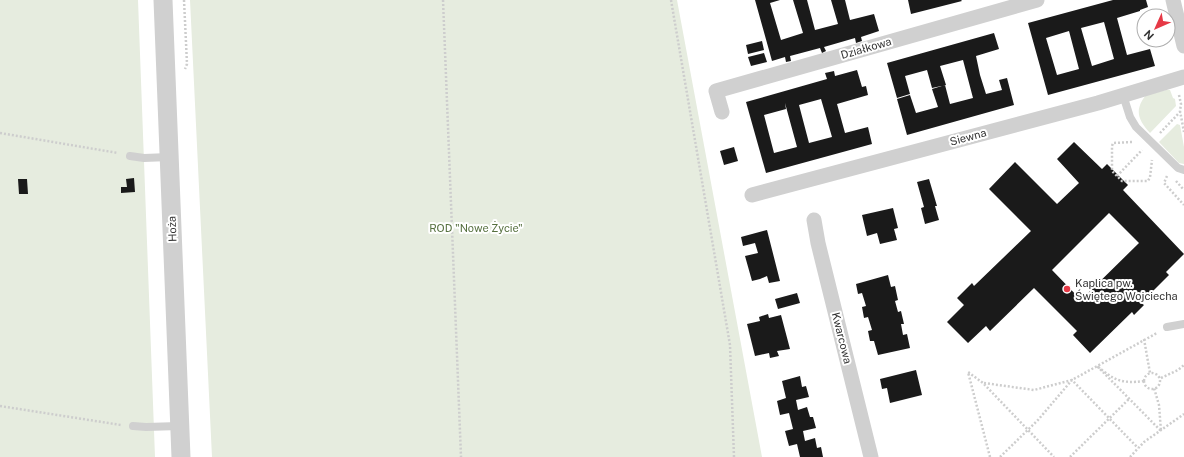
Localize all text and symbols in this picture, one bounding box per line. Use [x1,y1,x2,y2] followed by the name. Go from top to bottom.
[1136,8,1176,48] north arrow
[1142,28,1156,42] text: N
[839,35,893,61] street label: Działkowa
[948,126,988,148] street label: Siewna
[166,216,178,242] street label: Hoża
[429,221,523,234] park label: ROD "Nowe Życie"
[1075,277,1178,302] place label: Kaplica pw. Świętego Wojciecha
[1062,284,1072,294] marker: Kaplica pw. Świętego Wojciecha
[830,311,854,365] street label: Kwarcowa

